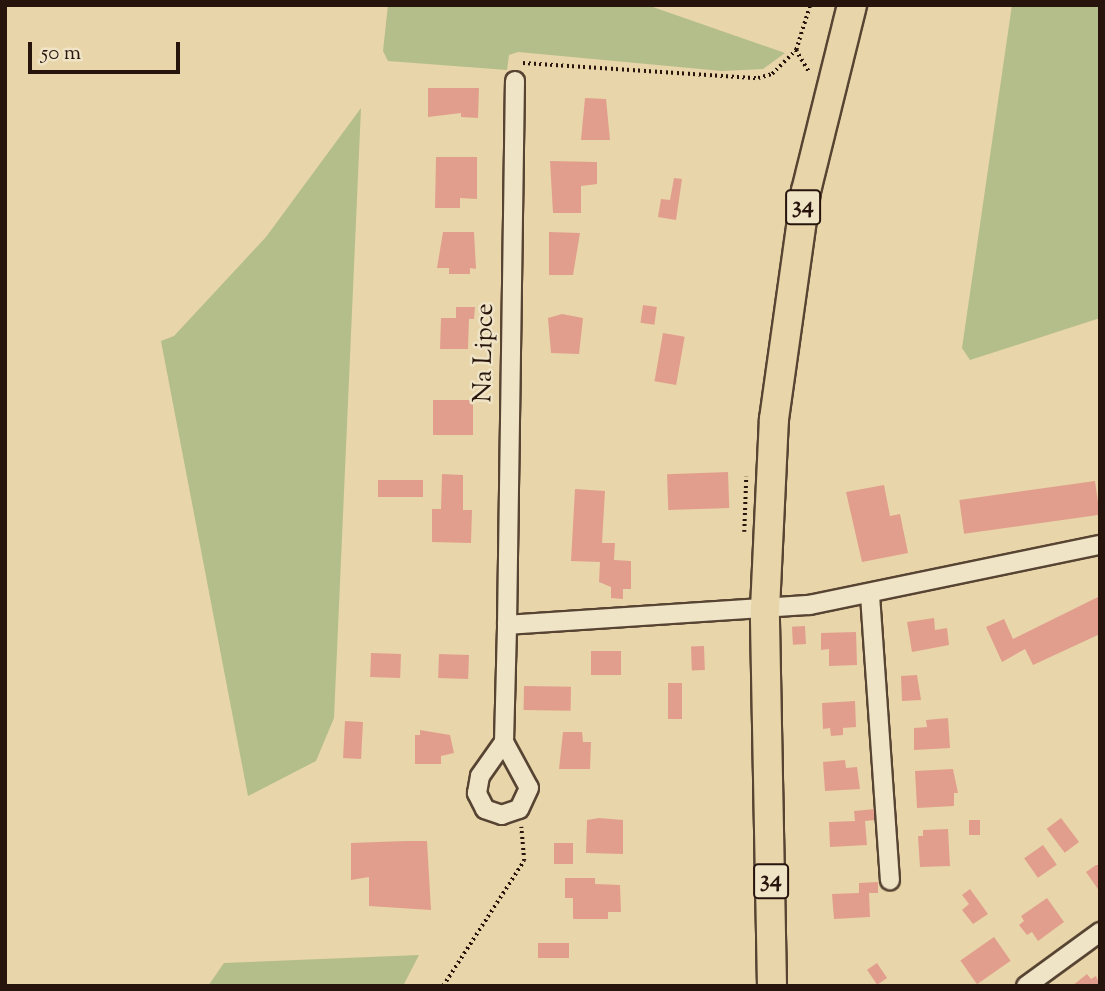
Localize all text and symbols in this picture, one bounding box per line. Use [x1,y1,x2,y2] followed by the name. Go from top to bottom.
[32,28,184,72] scale bar
[41,39,81,69] text: 50 m
[784,187,822,228] road number: 34
[469,303,501,403] street label: Na Lipce
[752,860,790,902] road number: 34

